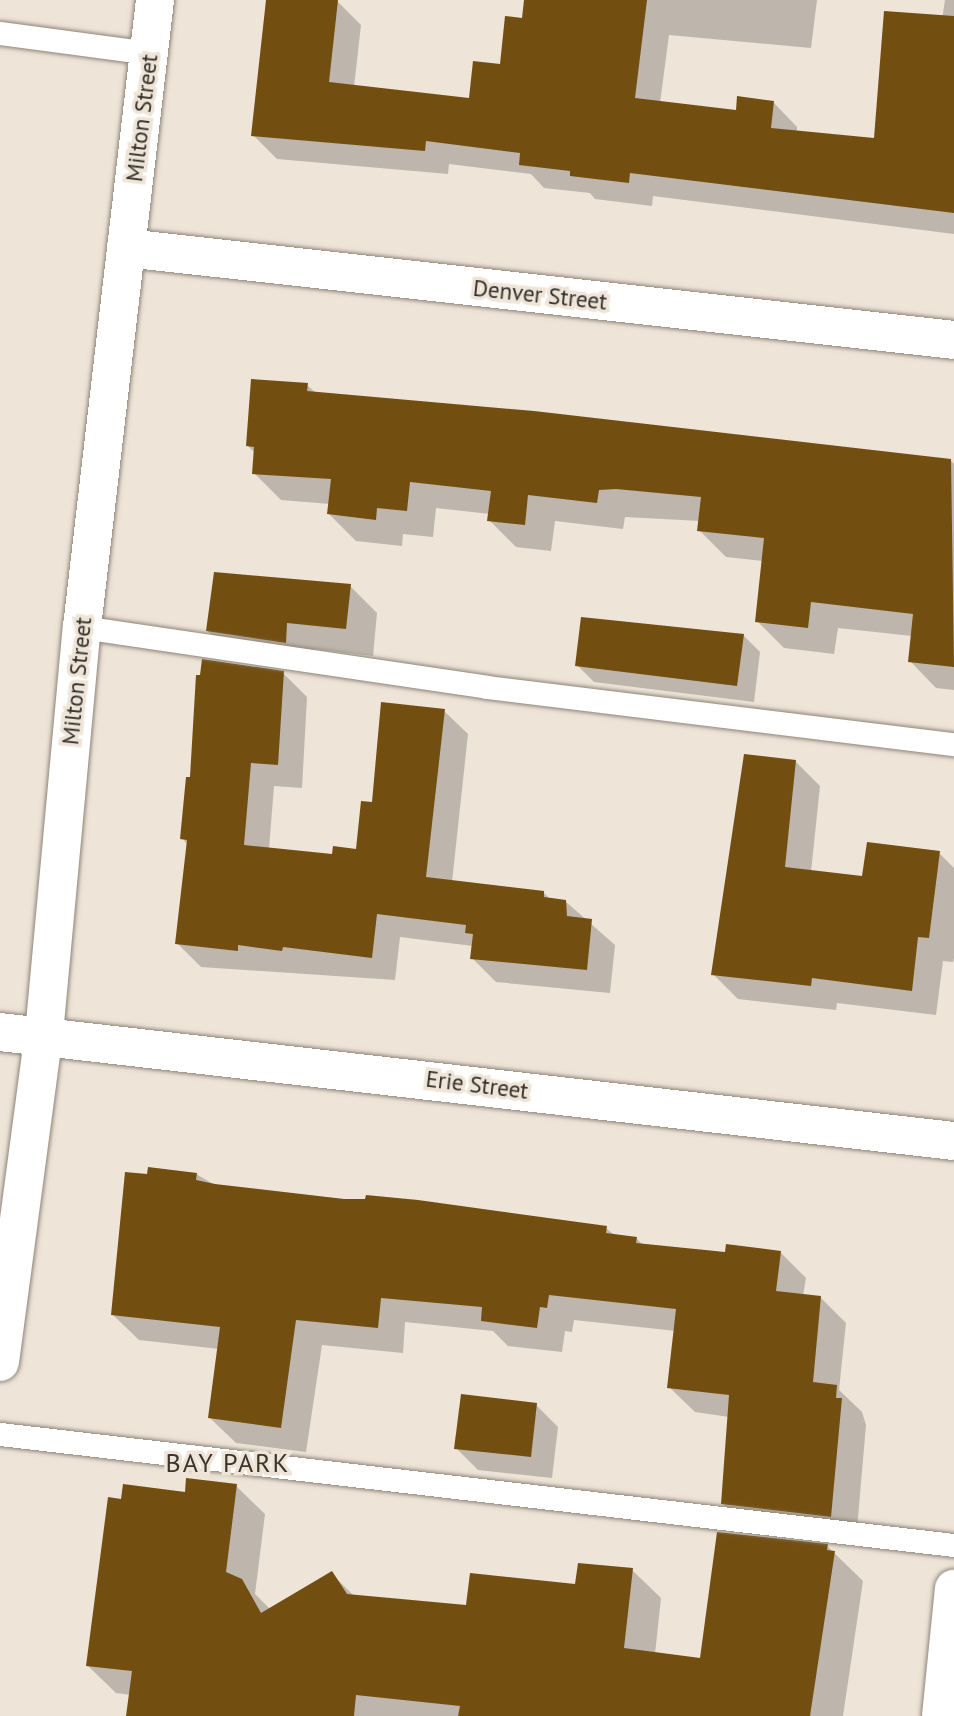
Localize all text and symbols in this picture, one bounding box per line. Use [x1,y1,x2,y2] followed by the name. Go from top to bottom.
[120,53,164,183] street label: Milton Street
[472,274,608,316] street label: Denver Street
[57,616,97,746] street label: Milton Street
[424,1065,530,1105] street label: Erie Street
[166,1447,290,1479] district label: BAY PARK

